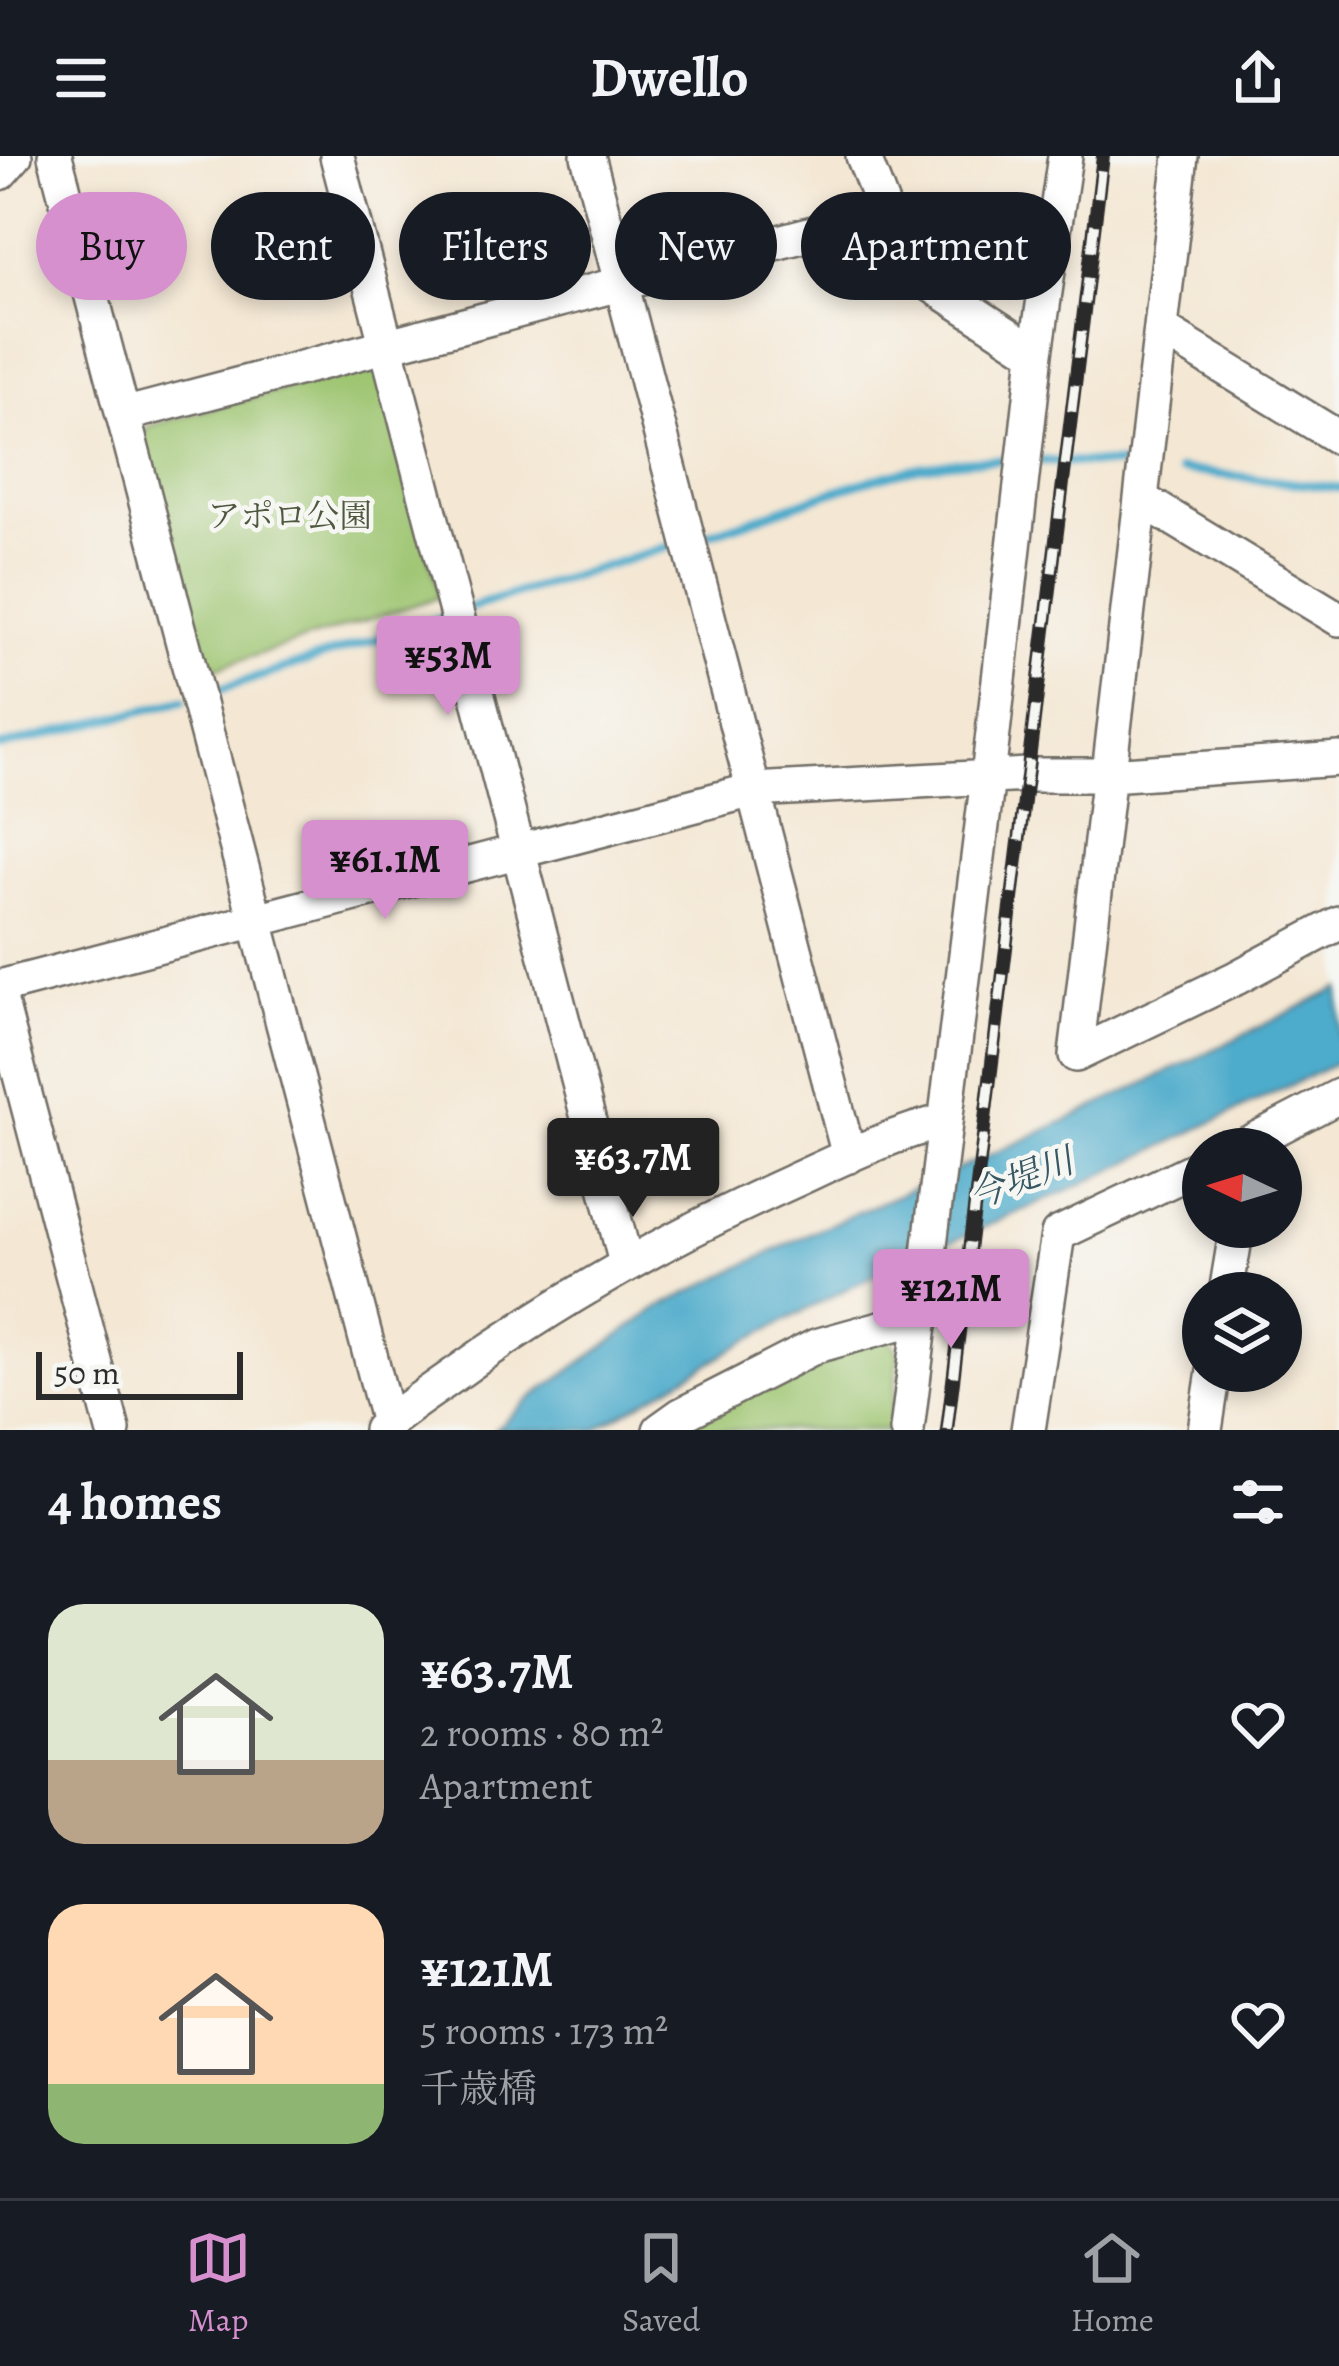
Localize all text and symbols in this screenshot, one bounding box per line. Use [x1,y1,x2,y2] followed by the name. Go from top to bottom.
[590,41,749,115] text: Dwello
[48,45,114,111] icon: menu
[1225,45,1291,111] icon: share
[36,192,187,300] chip: Buy
[211,192,375,300] chip: Rent
[399,192,591,300] chip: Filters
[615,192,777,300] chip: New
[801,192,1071,300] chip: Apartment
[208,493,373,538] park label: アポロ公園
[377,616,519,718] pin: ¥53M
[404,628,492,681] text: ¥53M
[287,820,483,922] pin: ¥61.1M
[329,832,441,885] text: ¥61.1M
[535,1118,731,1220] pin: ¥63.7M
[1182,1128,1302,1248] north arrow
[1182,1128,1302,1392] map controls
[574,1130,692,1183] text: ¥63.7M
[962,1134,1084,1220] water label: 今堤川
[867,1249,1035,1351] pin: ¥121M
[900,1261,1002,1314] text: ¥121M
[1182,1272,1302,1392] button: layers
[36,1346,243,1399] scale bar
[54,1350,120,1395] text: 50 m
[48,1467,222,1537] text: 4 homes
[1225,1469,1291,1535] icon: filters
[420,1636,574,1706] text: ¥63.7M
[144,1652,288,1796] icon: home
[1225,1691,1291,1757] icon: heart
[420,1706,664,1759] text: 2 rooms · 80 m²
[420,1759,593,1812] text: Apartment
[420,1934,553,2004] text: ¥121M
[144,1952,288,2096] icon: home
[1225,1991,1291,2057] icon: heart
[420,2004,668,2057] text: 5 rooms · 173 m²
[420,2062,537,2115] text: 千歳橋
[185,2225,251,2342] tab: Map
[622,2225,700,2342] tab: Saved
[1071,2225,1154,2342] tab: Home

